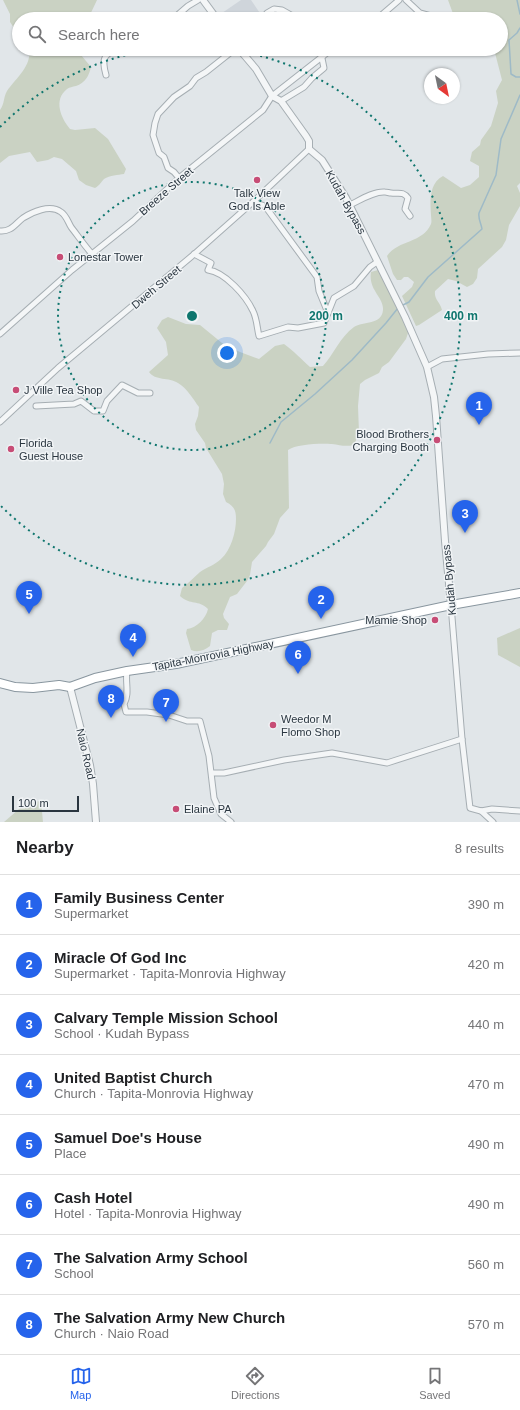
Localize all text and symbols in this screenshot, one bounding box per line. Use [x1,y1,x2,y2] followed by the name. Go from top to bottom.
[12,12,508,56] search box
[26,23,48,45] icon: search
[58,26,140,43] text: Search here
[424,68,460,104] north arrow
[137,164,195,218] street label: Breeze Street
[324,168,369,236] street label: Kudah Bypass
[252,175,262,185] marker: Talk View God Is Able
[229,187,285,212] place label: Talk View God Is Able
[68,251,143,263] place label: Lonestar Tower
[55,252,65,262] marker: Lonestar Tower
[129,263,183,311] street label: Dweh Street
[185,309,199,323] centre of rings
[309,309,343,323] text: 200 m
[444,309,478,323] text: 400 m
[217,343,237,363] your location
[24,384,102,396] place label: J Ville Tea Shop
[11,385,21,395] marker: J Ville Tea Shop
[466,392,492,425] pin: 1
[353,428,429,453] place label: Blood Brothers Charging Booth
[432,435,442,445] marker: Blood Brothers Charging Booth
[19,437,83,462] place label: Florida Guest House
[6,444,16,454] marker: Florida Guest House
[452,500,478,533] pin: 3
[440,544,458,616] street label: Kudah Bypass
[16,581,42,614] pin: 5
[308,586,334,619] pin: 2
[365,614,427,626] place label: Mamie Shop
[430,615,440,625] marker: Mamie Shop
[120,624,146,657] pin: 4
[151,637,275,673] street label: Tapita-Monrovia Highway
[285,641,311,674] pin: 6
[98,685,124,718] pin: 8
[153,689,179,722] pin: 7
[281,713,340,738] place label: Weedor M Flomo Shop
[268,720,278,730] marker: Weedor M Flomo Shop
[74,727,98,781] street label: Naio Road
[12,794,79,813] scale bar
[18,797,49,809] text: 100 m
[184,803,232,815] place label: Elaine PA
[171,804,181,814] marker: Elaine PA
[16,838,74,857] text: Nearby
[455,841,504,856] text: 8 results
[54,889,224,906] text: Family Business Center
[25,897,33,912] text: 1
[468,897,504,912] text: 390 m
[54,906,128,921] text: Supermarket
[54,949,187,966] text: Miracle Of God Inc
[25,957,33,972] text: 2
[468,957,504,972] text: 420 m
[54,966,286,981] text: Supermarket · Tapita-Monrovia Highway
[54,1009,278,1026] text: Calvary Temple Mission School
[25,1017,33,1032] text: 3
[468,1017,504,1032] text: 440 m
[54,1026,189,1041] text: School · Kudah Bypass
[54,1069,212,1086] text: United Baptist Church
[25,1077,33,1092] text: 4
[468,1077,504,1092] text: 470 m
[54,1086,253,1101] text: Church · Tapita-Monrovia Highway
[54,1129,202,1146] text: Samuel Doe's House
[25,1137,33,1152] text: 5
[468,1137,504,1152] text: 490 m
[54,1146,87,1161] text: Place
[54,1189,132,1206] text: Cash Hotel
[25,1197,33,1212] text: 6
[468,1197,504,1212] text: 490 m
[54,1206,242,1221] text: Hotel · Tapita-Monrovia Highway
[54,1249,248,1266] text: The Salvation Army School
[25,1257,33,1272] text: 7
[468,1257,504,1272] text: 560 m
[54,1266,94,1281] text: School
[54,1309,285,1326] text: The Salvation Army New Church
[25,1317,33,1332] text: 8
[468,1317,504,1332] text: 570 m
[54,1326,169,1341] text: Church · Naio Road
[70,1365,92,1401] tab: Map
[231,1365,280,1401] tab: Directions
[419,1365,450,1401] tab: Saved

